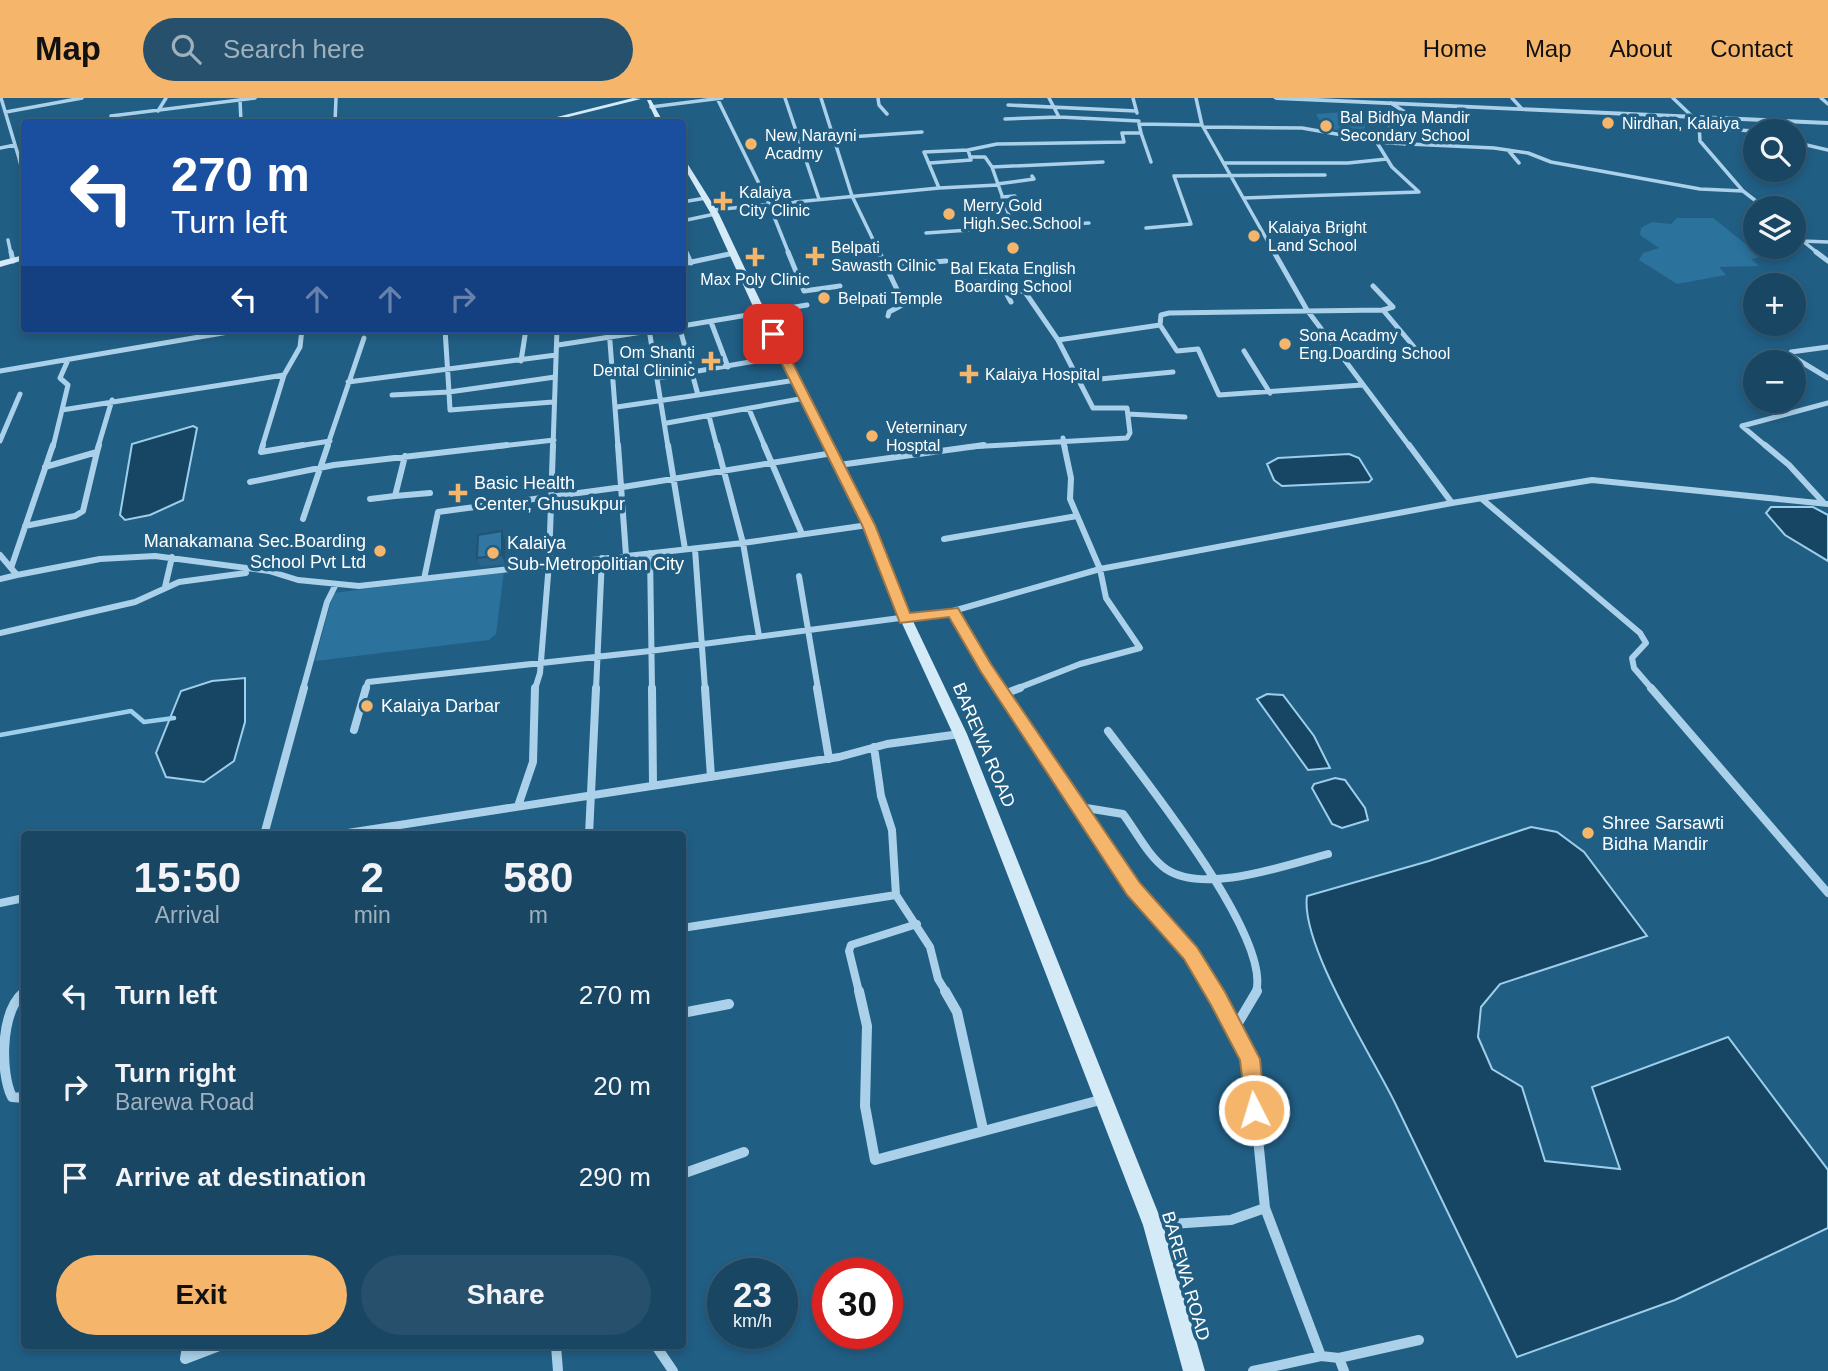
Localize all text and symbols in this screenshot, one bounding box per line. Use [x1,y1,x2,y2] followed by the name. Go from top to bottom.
[143,18,633,81] search box
[35,30,101,67] text: Map
[167,30,205,68] icon: search
[223,34,365,64] text: Search here
[1423,35,1487,62] text: Home
[1525,35,1572,62] text: Map
[1610,35,1672,62] text: About
[1710,35,1793,62] text: Contact
[1340,109,1471,144] place label: Bal Bidhya Mandir Secondary School
[1600,115,1616,131] marker: Nirdhan, Kalaiya
[1622,115,1740,132] place label: Nirdhan, Kalaiya
[1318,118,1334,134] marker: Bal Bidhya Mandir Secondary School
[1743,119,1806,413] map controls
[1743,119,1806,182] button: search
[765,127,857,162] place label: New Narayni Acadmy
[743,136,759,152] marker: New Narayni Acadmy
[56,147,147,238] icon: left
[171,147,310,201] text: 270 m
[739,184,810,219] place label: Kalaiya City Clinic
[713,191,733,211] marker: Kalaiya City Clinic
[1743,196,1806,259] button: layers
[963,197,1081,232] place label: Merry Gold High.Sec.School
[171,204,287,240] text: Turn left
[941,206,957,222] marker: Merry Gold High.Sec.School
[1268,219,1367,254] place label: Kalaiya Bright Land School
[1246,228,1262,244] marker: Kalaiya Bright Land School
[831,239,936,274] place label: Belpati Sawasth Cilnic
[1005,240,1021,256] marker: Bal Ekata English Boarding School
[805,246,825,266] marker: Belpati Sawasth Cilnic
[745,247,765,267] marker: Max Poly Clinic
[950,260,1076,295] place label: Bal Ekata English Boarding School
[700,271,810,288] place label: Max Poly Clinic
[1743,273,1806,336] button: +
[225,280,263,318] icon: left
[298,280,336,318] icon: ahead
[371,280,409,318] icon: ahead
[444,280,482,318] icon: right
[816,290,832,306] marker: Belpati Temple
[838,290,943,307] place label: Belpati Temple
[743,304,803,364] pin
[754,315,792,353] icon: arrive
[1299,327,1450,362] place label: Sona Acadmy Eng.Doarding School
[1277,336,1293,352] marker: Sona Acadmy Eng.Doarding School
[593,344,695,379] place label: Om Shanti Dental Clininic
[1743,350,1806,413] button: −
[701,351,721,371] marker: Om Shanti Dental Clininic
[959,364,979,384] marker: Kalaiya Hospital
[985,366,1100,383] place label: Kalaiya Hospital
[886,419,967,454] place label: Veterninary Hosptal
[864,428,880,444] marker: Veterninary Hosptal
[474,473,625,514] place label: Basic Health Center, Ghusukpur
[448,483,468,503] marker: Basic Health Center, Ghusukpur
[144,531,366,572] place label: Manakamana Sec.Boarding School Pvt Ltd
[507,533,684,574] place label: Kalaiya Sub-Metropolitian City
[372,543,388,559] marker: Manakamana Sec.Boarding School Pvt Ltd
[485,545,501,561] marker: Kalaiya Sub-Metropolitian City
[949,680,1019,810] street label: BAREWA ROAD
[381,696,500,716] place label: Kalaiya Darbar
[359,698,375,714] marker: Kalaiya Darbar
[1602,813,1724,854] place label: Shree Sarsawti Bidha Mandir
[1580,825,1596,841] marker: Shree Sarsawti Bidha Mandir
[134,854,241,901] text: 15:50
[360,854,384,901] text: 2
[503,854,573,901] text: 580
[155,902,220,928] text: Arrival
[354,902,391,928] text: min
[529,902,548,928] text: m
[56,977,94,1015] icon: left
[115,980,217,1010] text: Turn left
[579,980,651,1010] text: 270 m
[115,1058,236,1088] text: Turn right
[56,1068,94,1106] icon: right
[593,1071,651,1101] text: 20 m
[1217,1073,1291,1147] position arrow
[115,1089,254,1115] text: Barewa Road
[56,1159,94,1197] icon: arrive
[115,1162,366,1192] text: Arrive at destination
[579,1162,651,1192] text: 290 m
[1158,1209,1214,1343] street label: BAREWA ROAD
[56,1255,347,1335] button: Exit
[361,1255,651,1335] button: Share
[812,1258,903,1349] speed limit sign: 30
[733,1275,772,1314] text: 23
[733,1311,772,1331] text: km/h

